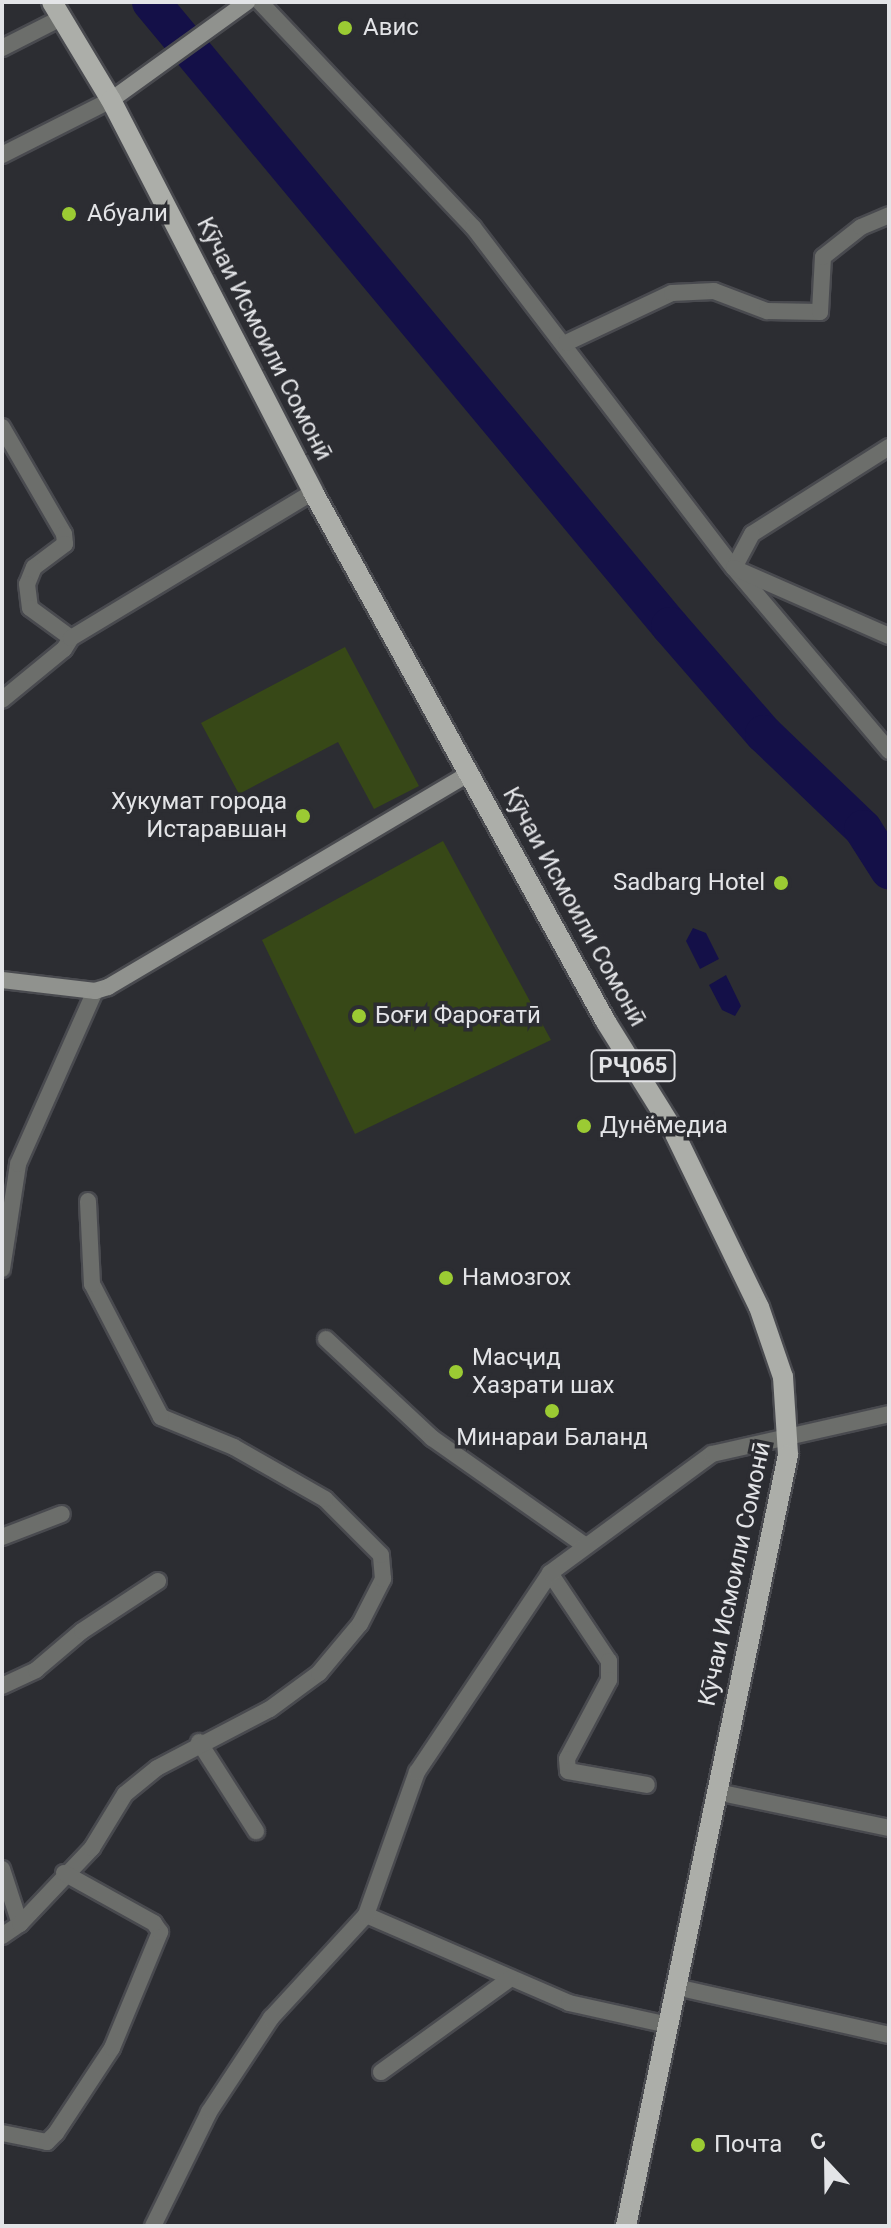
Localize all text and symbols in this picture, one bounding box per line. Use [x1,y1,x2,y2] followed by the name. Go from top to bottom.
[363,14,419,42] place label: Авис
[334,17,356,39] marker: Авис
[87,200,168,228] place label: Абуали
[58,203,80,225] marker: Абуали
[190,212,338,466] street label: Кӯчаи Исмоили Сомонӣ
[496,782,652,1032] street label: Кӯчаи Исмоили Сомонӣ
[111,788,287,844] place label: Хукумат города Истаравшан
[294,807,312,825] marker: Хукумат города Истаравшан
[613,869,765,897] place label: Sadbarg Hotel
[772,874,790,892] marker: Sadbarg Hotel
[375,1002,541,1030] place label: Боғи Фароғатӣ
[350,1007,368,1025] marker: Боғи Фароғатӣ
[589,1048,677,1084] road number: РҶ065
[600,1112,728,1140] place label: Дунёмедиа
[575,1117,593,1135] marker: Дунёмедиа
[462,1264,571,1292] place label: Намозгох
[437,1269,455,1287] marker: Намозгох
[472,1344,614,1400] place label: Масҷид Хазрати шах
[447,1363,465,1381] marker: Масҷид Хазрати шах
[543,1402,561,1420] marker: Минараи Баланд
[456,1424,648,1452] place label: Минараи Баланд
[693,1439,777,1709] street label: Кӯчаи Исмоили Сомонӣ
[787,2124,867,2204] north arrow
[806,2127,829,2156] text: С
[714,2131,782,2159] place label: Почта
[689,2136,707,2154] marker: Почта

